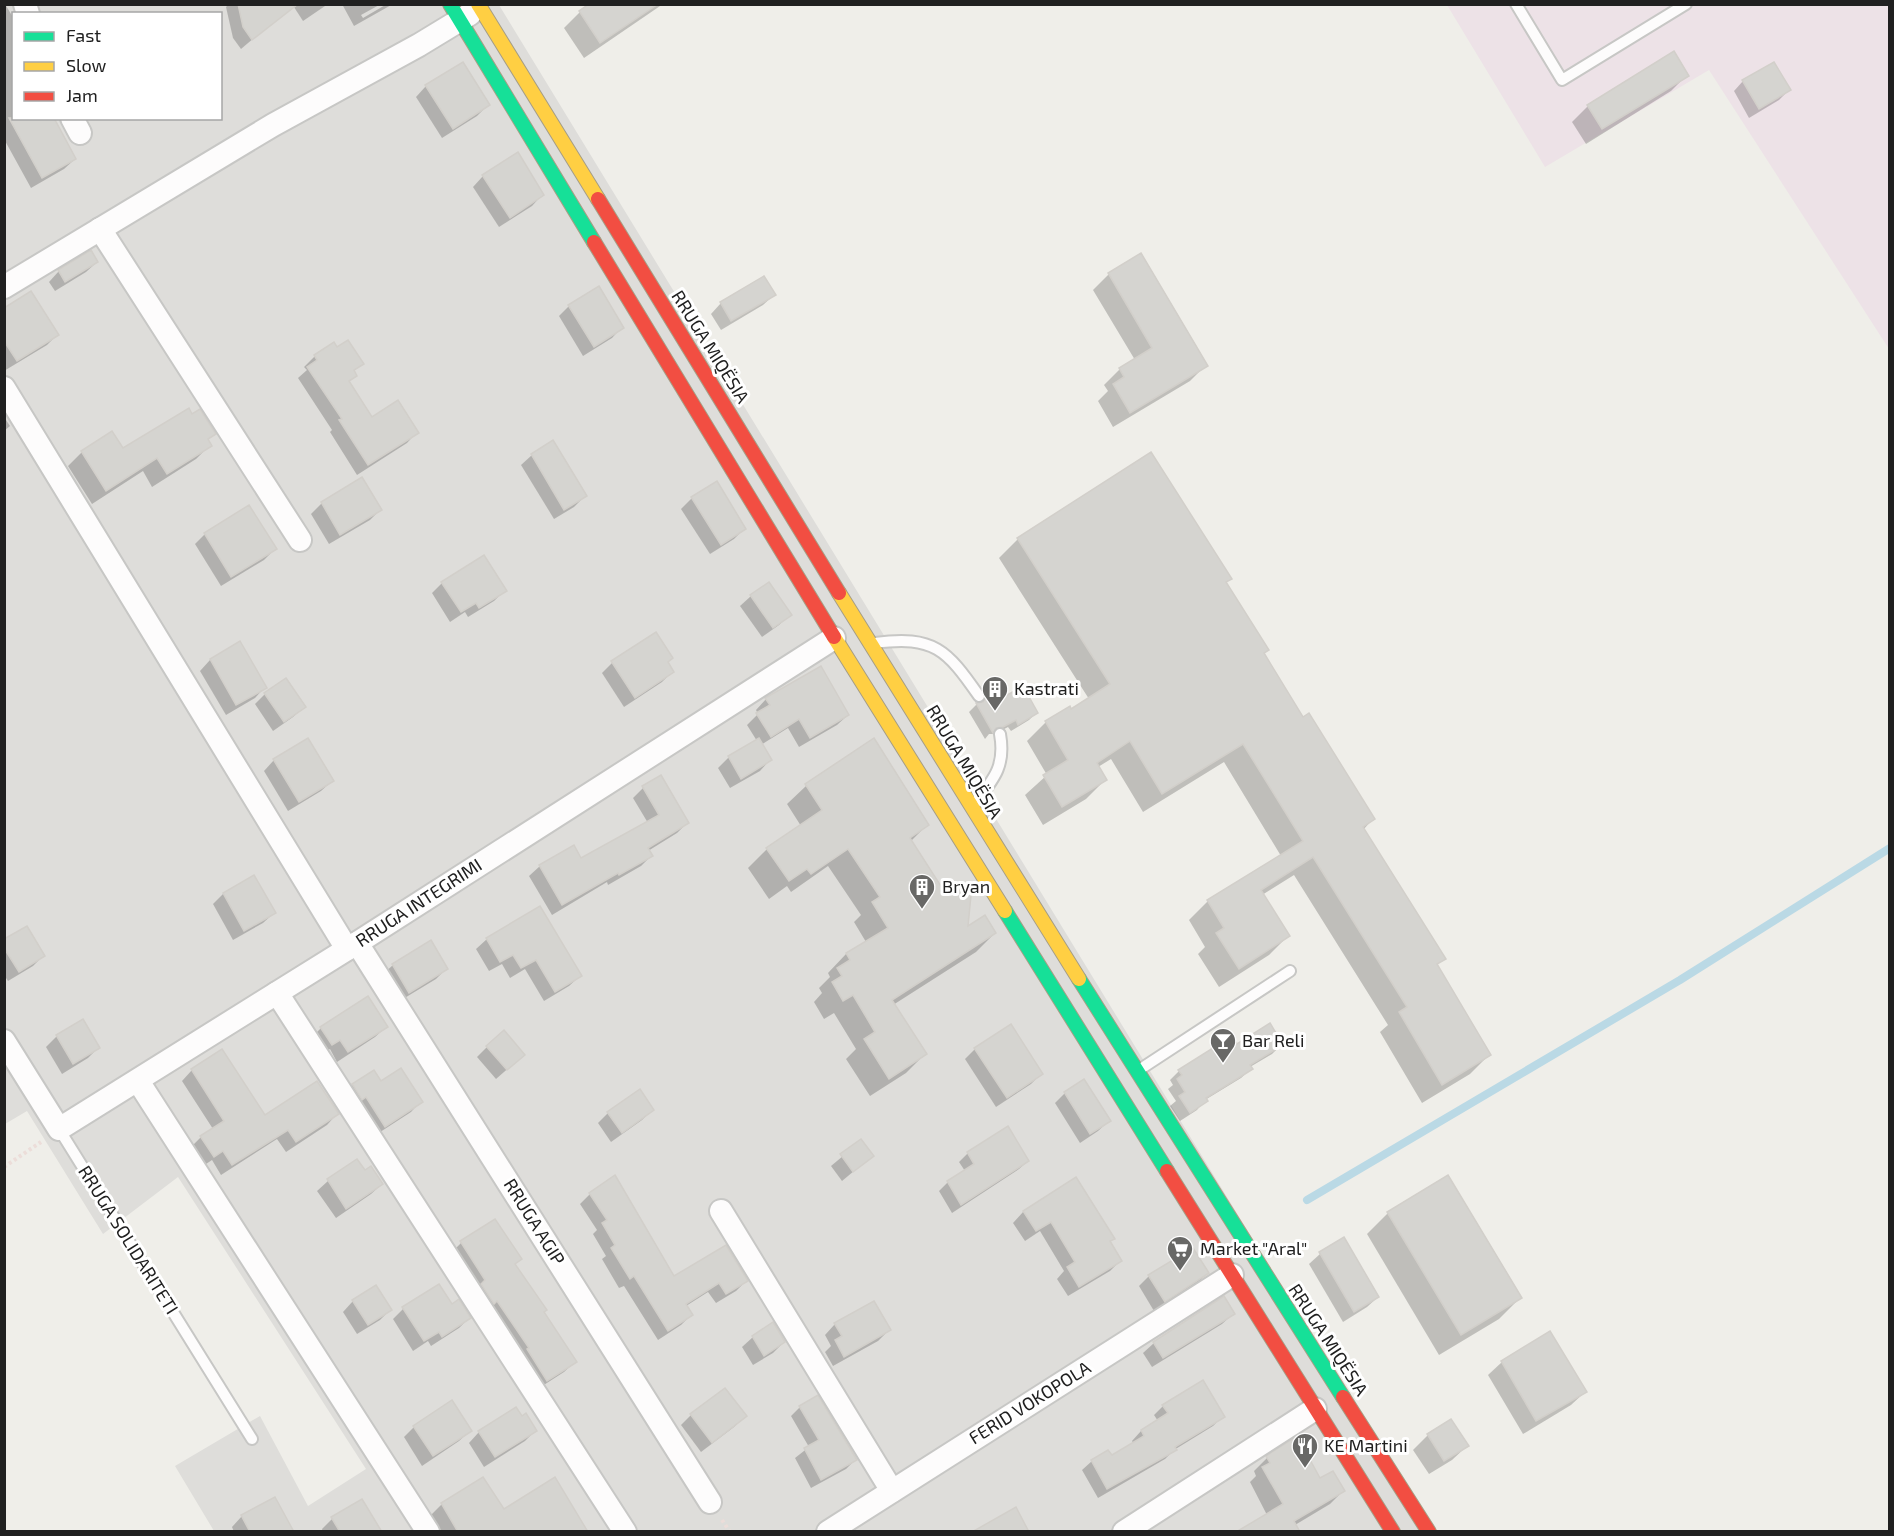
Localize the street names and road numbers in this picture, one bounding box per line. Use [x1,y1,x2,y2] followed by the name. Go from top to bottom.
[667,286,755,408] street label: RRUGA MIQËSIA
[922,701,1008,823] street label: RRUGA MIQËSIA
[351,853,486,951] street label: RRUGA INTEGRIMI
[74,1161,183,1318] street label: RRUGA SOLIDARITETI
[500,1174,570,1269] street label: RRUGA AGIP
[1284,1279,1374,1400] street label: RRUGA MIQËSIA
[965,1355,1095,1448] street label: FERID VOKOPOLA

